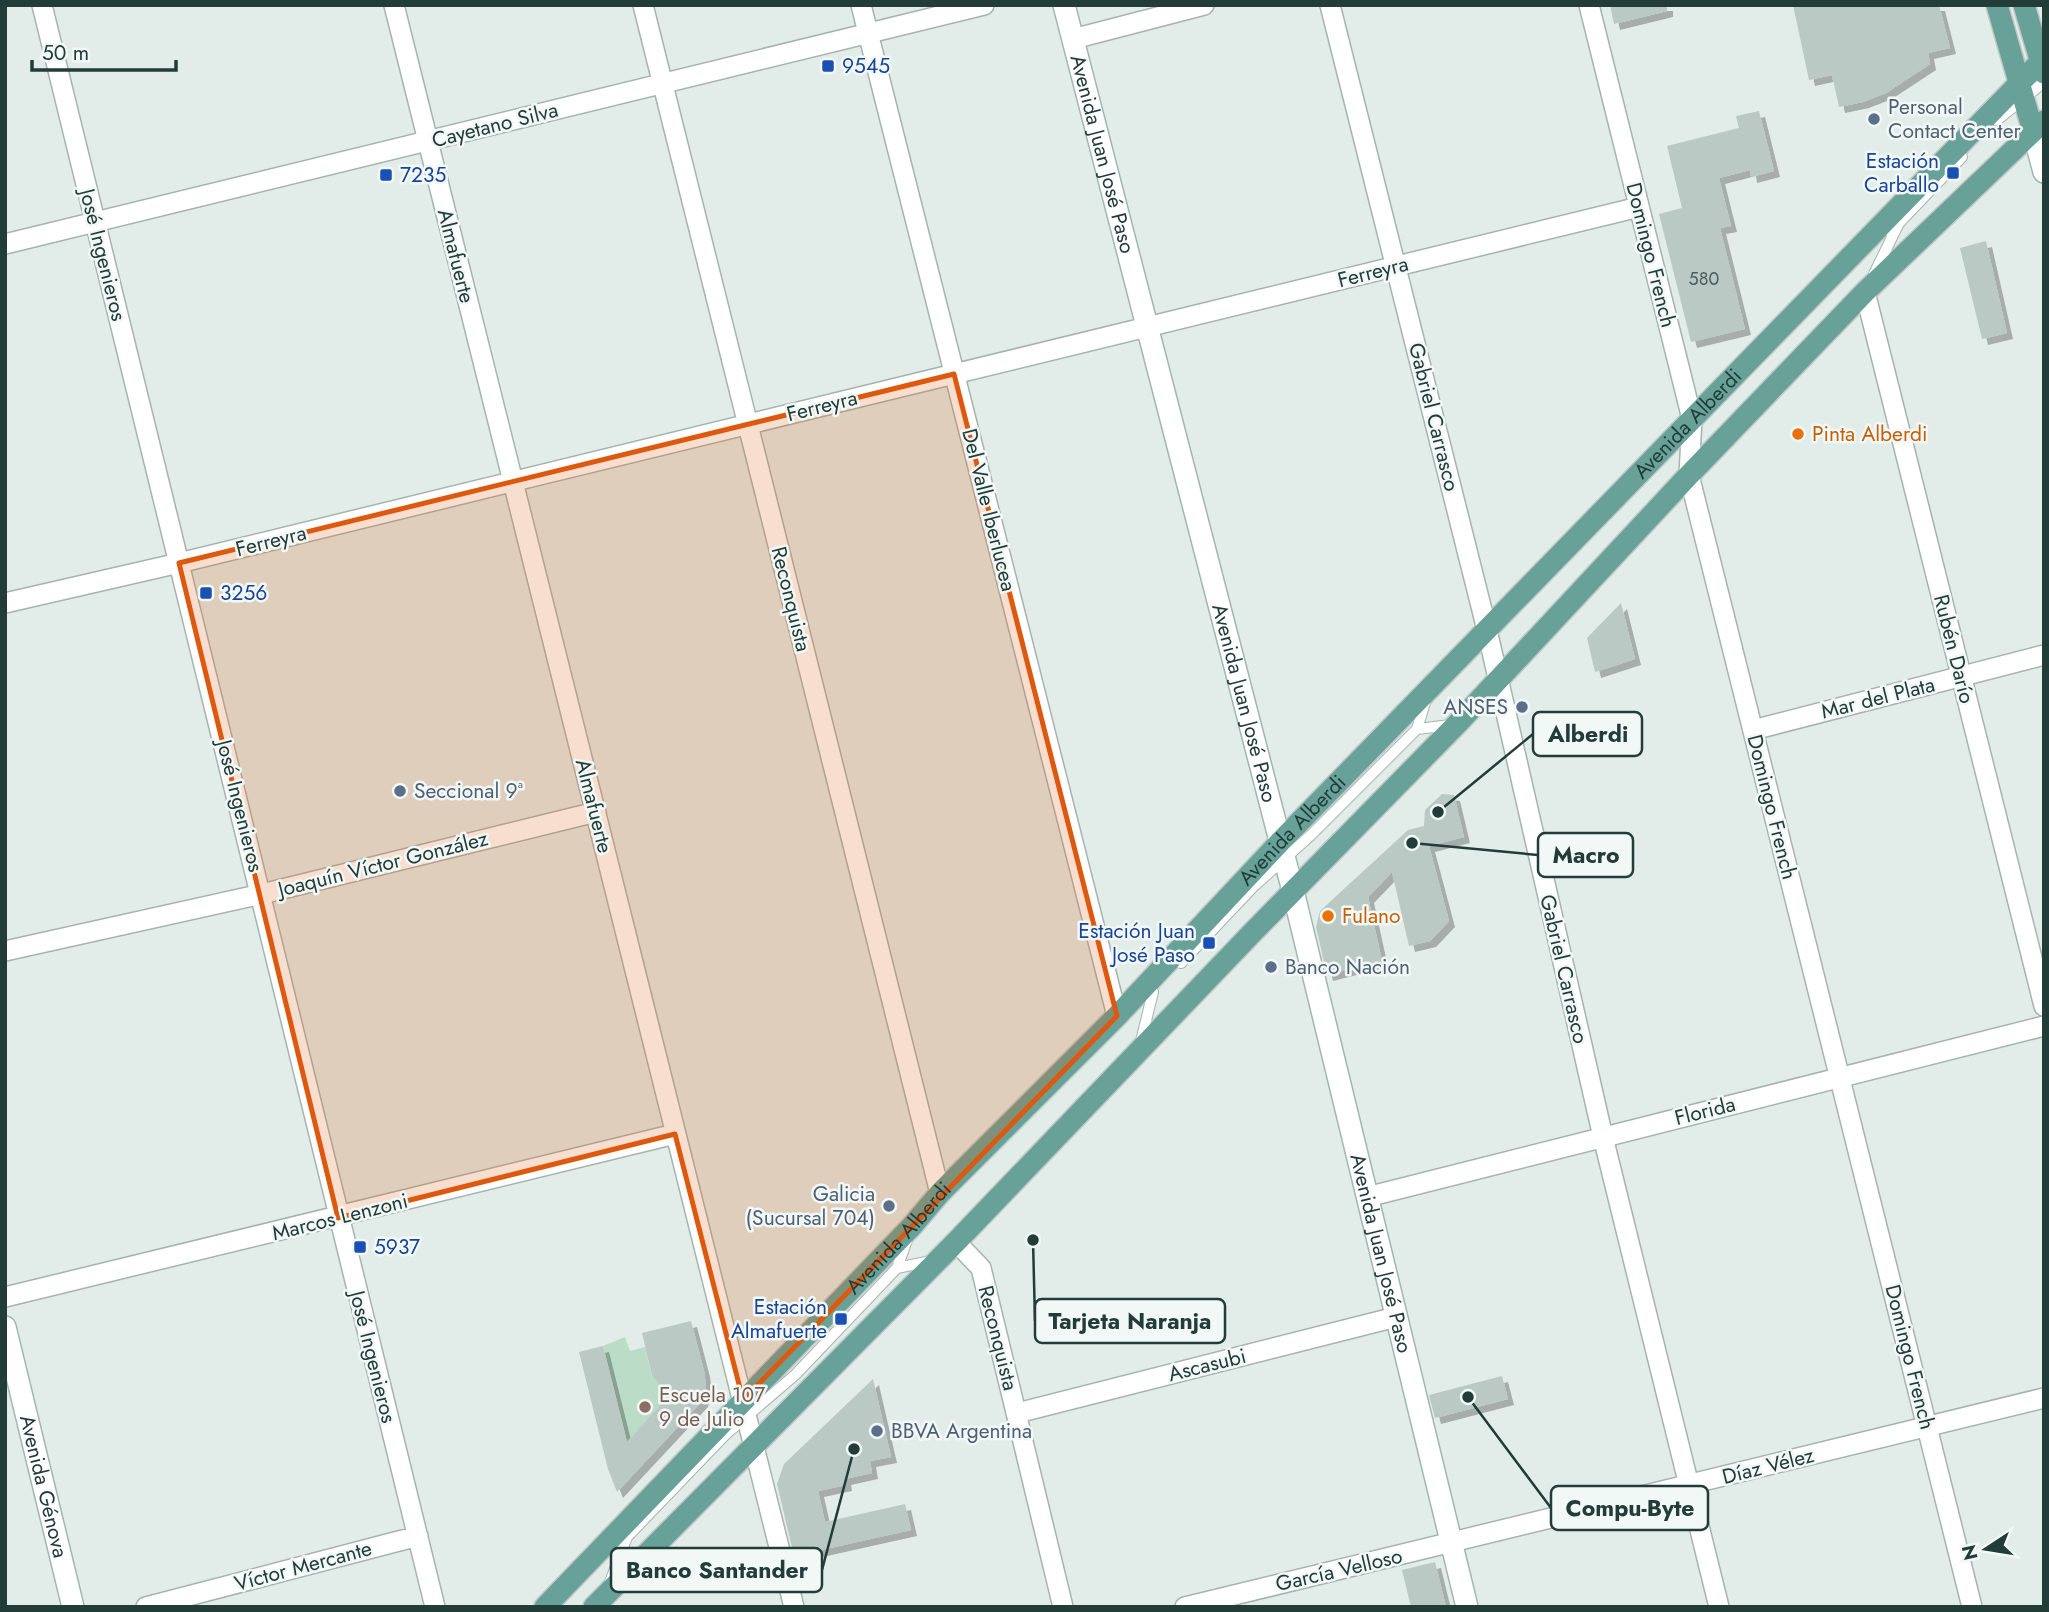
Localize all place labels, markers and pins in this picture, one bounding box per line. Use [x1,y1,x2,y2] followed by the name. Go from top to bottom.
[842,51,890,81] place label: 9545
[820,58,836,74] marker: 9545
[1888,92,2021,146] place label: Personal Contact Center
[1866,111,1882,127] marker: Personal Contact Center
[1864,146,1939,200] place label: Estación Carballo
[400,160,446,190] place label: 7235
[1945,165,1961,181] marker: Estación Carballo
[378,167,394,183] marker: 7235
[1812,419,1928,449] place label: Pinta Alberdi
[1790,426,1806,442] marker: Pinta Alberdi
[220,578,267,608] place label: 3256
[198,585,214,601] marker: 3256
[1443,692,1508,722] place label: ANSES
[1514,699,1530,715] marker: ANSES
[1533,712,1642,756] callout: Alberdi
[414,776,523,806] place label: Seccional 9ª
[392,783,408,799] marker: Seccional 9ª
[1538,833,1633,877] callout: Macro
[1342,901,1401,931] place label: Fulano
[1320,908,1336,924] marker: Fulano
[1078,916,1195,970] place label: Estación Juan José Paso
[1201,935,1217,951] marker: Estación Juan José Paso
[1285,952,1410,982] place label: Banco Nación
[1263,959,1279,975] marker: Banco Nación
[746,1179,875,1233] place label: Galicia (Sucursal 704)
[881,1198,897,1214] marker: Galicia (Sucursal 704)
[374,1232,420,1262] place label: 5937
[352,1239,368,1255] marker: 5937
[731,1292,827,1346] place label: Estación Almafuerte
[1035,1299,1225,1343] callout: Tarjeta Naranja
[833,1311,849,1327] marker: Estación Almafuerte
[659,1380,765,1434] place label: Escuela 107 9 de Julio
[637,1399,653,1415] marker: Escuela 107 9 de Julio
[891,1416,1032,1446] place label: BBVA Argentina
[869,1423,885,1439] marker: BBVA Argentina
[1551,1486,1708,1530] callout: Compu-Byte
[611,1548,822,1592] callout: Banco Santander

